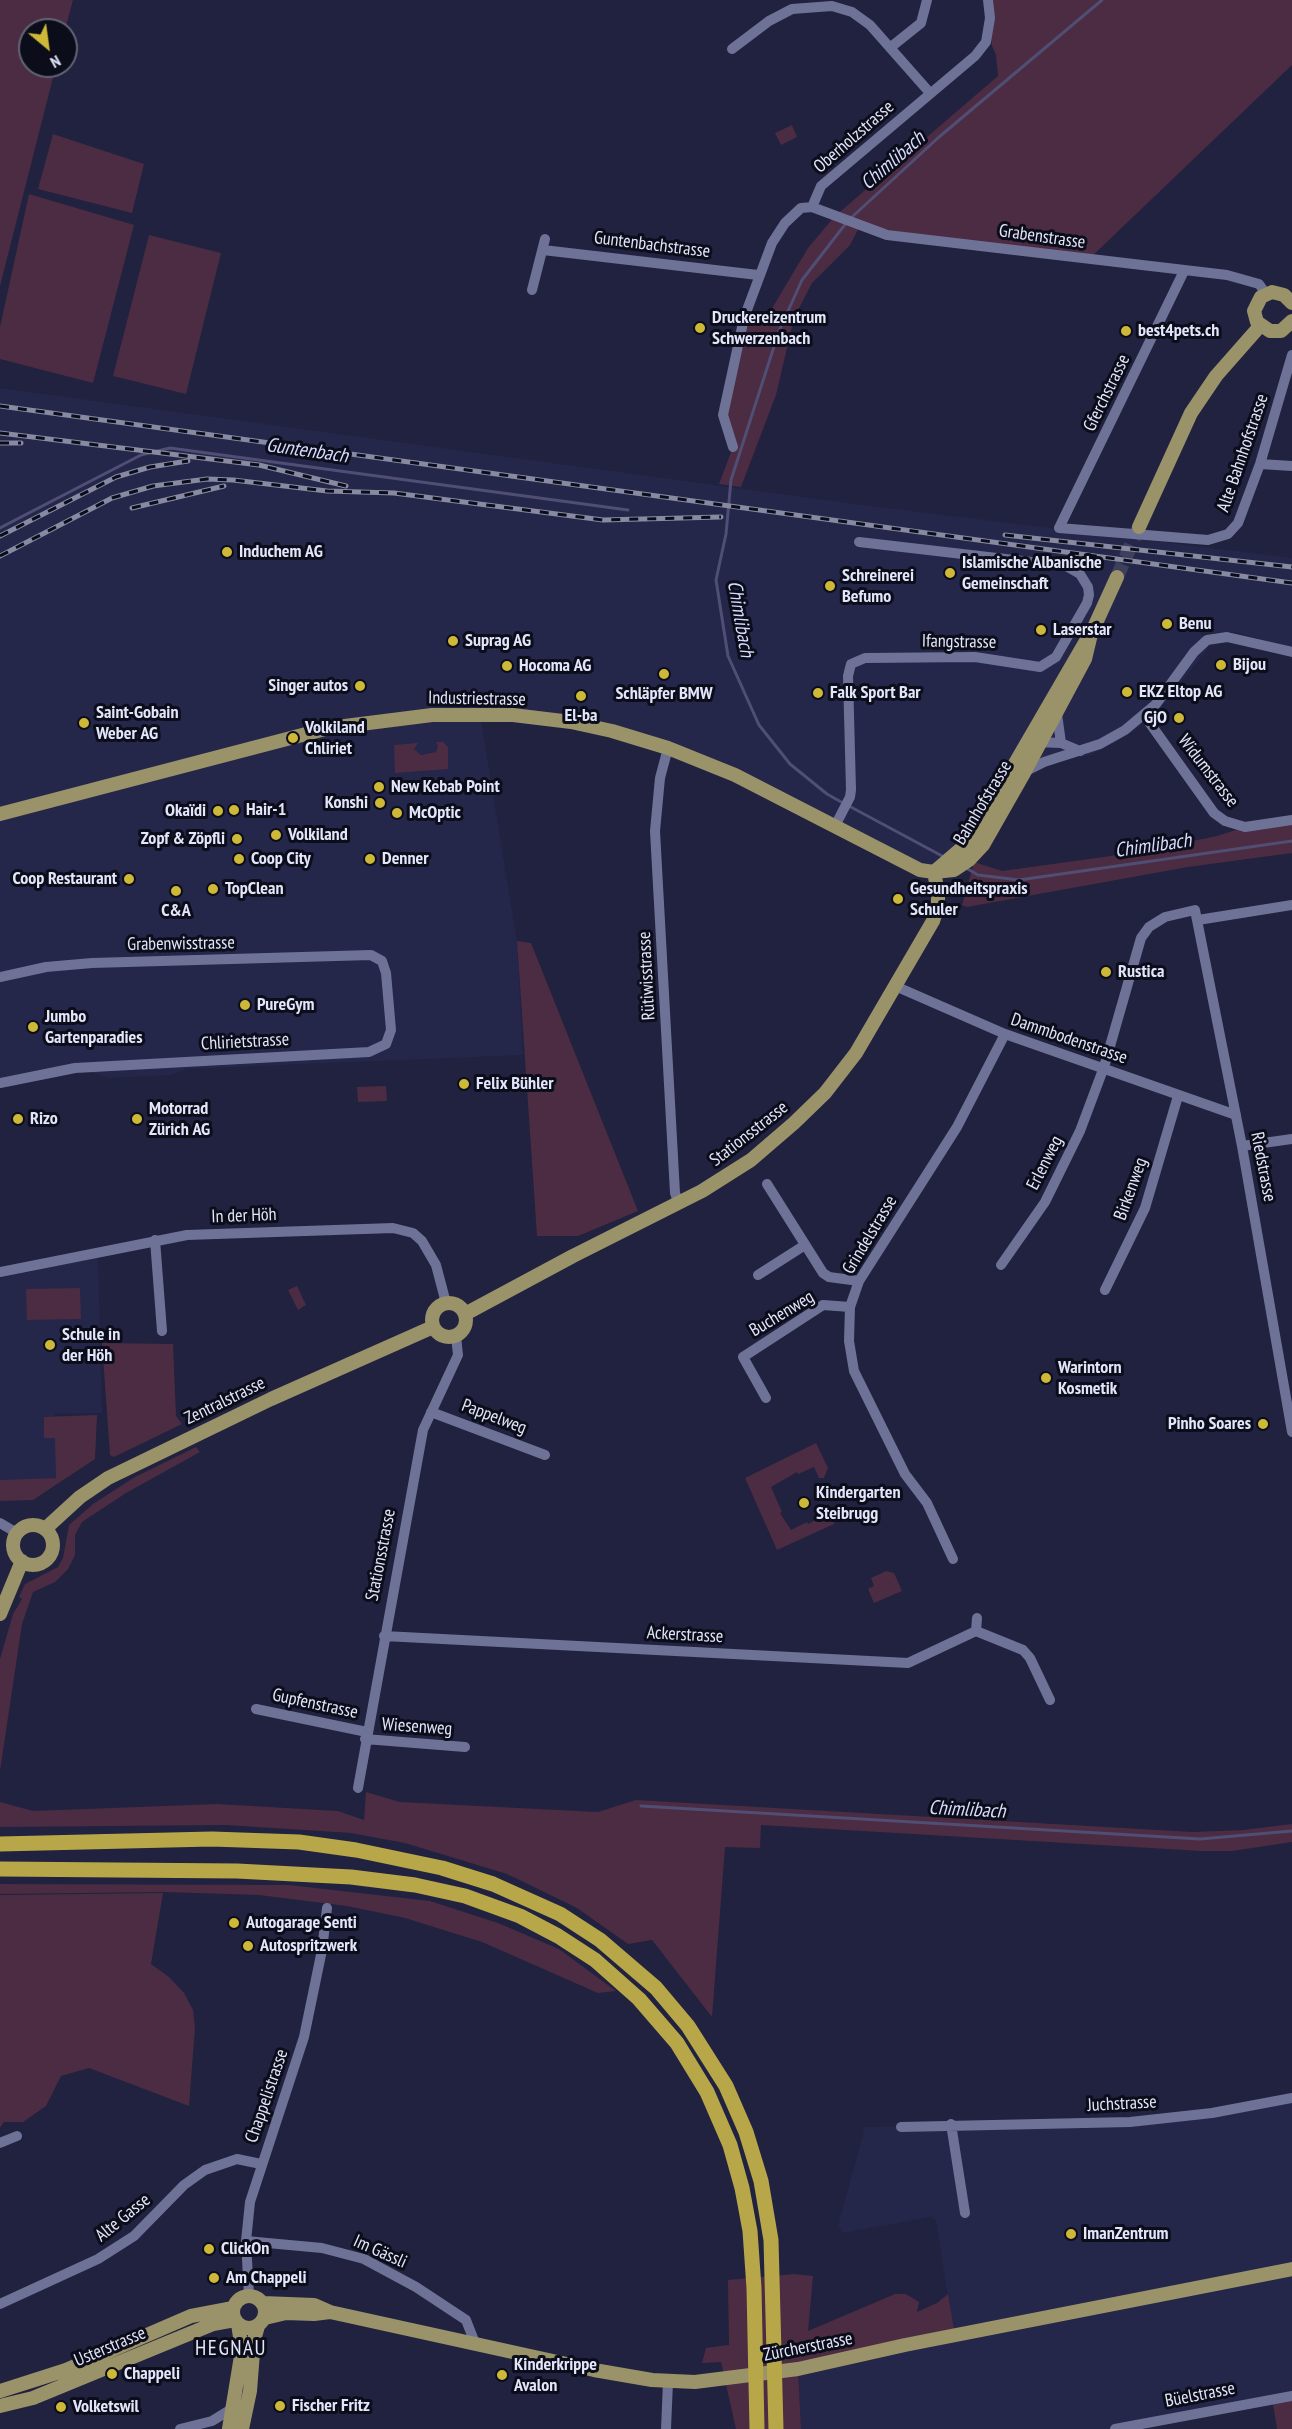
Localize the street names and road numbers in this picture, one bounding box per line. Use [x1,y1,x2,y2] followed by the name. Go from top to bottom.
[809,96,899,178] street label: Oberholzstrasse
[997,220,1087,254] street label: Grabenstrasse
[593,227,711,263] street label: Guntenbachstrasse
[1079,351,1135,435] street label: Gferchstrasse
[1213,391,1273,515] street label: Alte Bahnhofstrasse
[922,631,996,653] street label: Ifangstrasse
[428,687,526,711] street label: Industriestrasse
[1173,730,1243,812] street label: Widumstrasse
[949,757,1017,849] street label: Bahnhofstrasse
[634,931,660,1021] street label: Rütiwisstrasse
[127,932,235,956] street label: Grabenwisstrasse
[1008,1009,1130,1069] street label: Dammbodenstrasse
[200,1029,290,1055] street label: Chlirietstrasse
[706,1097,792,1171] street label: Stationsstrasse
[1246,1130,1280,1204] street label: Riedstrasse
[1022,1132,1068,1194] street label: Erlenweg
[1110,1155,1152,1223] street label: Birkenweg
[838,1192,902,1278] street label: Grindelstrasse
[211,1204,277,1228] street label: In der Höh
[746,1286,818,1342] street label: Buchenweg
[181,1372,269,1430] street label: Zentralstrasse
[459,1395,529,1439] street label: Pappelweg
[362,1507,400,1603] street label: Stationsstrasse
[646,1622,724,1648] street label: Ackerstrasse
[270,1684,360,1724] street label: Gupfenstrasse
[381,1714,453,1740] street label: Wiesenweg
[241,2046,293,2146] street label: Chappelistrasse
[1087,2091,1157,2117] street label: Juchstrasse
[91,2189,155,2247] street label: Alte Gasse
[350,2231,410,2273] street label: Im Gässli
[71,2322,149,2372] street label: Usterstrasse
[762,2328,854,2366] street label: Zürcherstrasse
[1163,2378,1237,2412] street label: Büelstrasse

